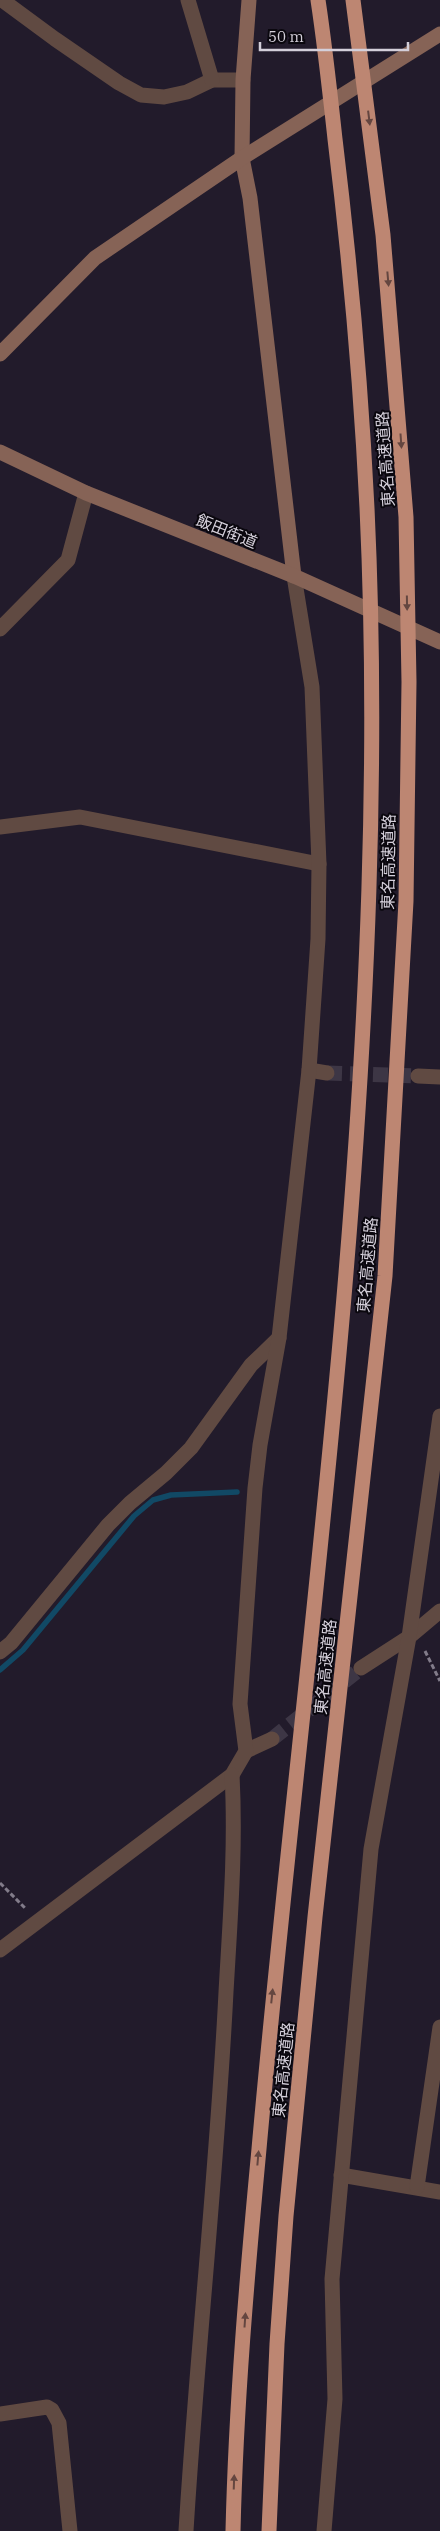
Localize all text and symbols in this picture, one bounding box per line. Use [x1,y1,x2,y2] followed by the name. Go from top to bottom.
[260,20,408,52] scale bar
[268,27,304,46] text: 50 m
[365,110,373,126] one-way arrow
[384,271,392,287] one-way arrow
[372,410,398,508] street label: 東名高速道路
[397,433,405,449] one-way arrow
[194,510,260,552] street label: 飯田街道
[404,596,412,612] one-way arrow
[377,814,399,910] street label: 東名高速道路
[353,1216,381,1314] street label: 東名高速道路
[310,1618,340,1716] street label: 東名高速道路
[269,1988,277,2004] one-way arrow
[268,2021,298,2119] street label: 東名高速道路
[254,2150,262,2166] one-way arrow
[241,2312,249,2328] one-way arrow
[230,2474,238,2490] one-way arrow

